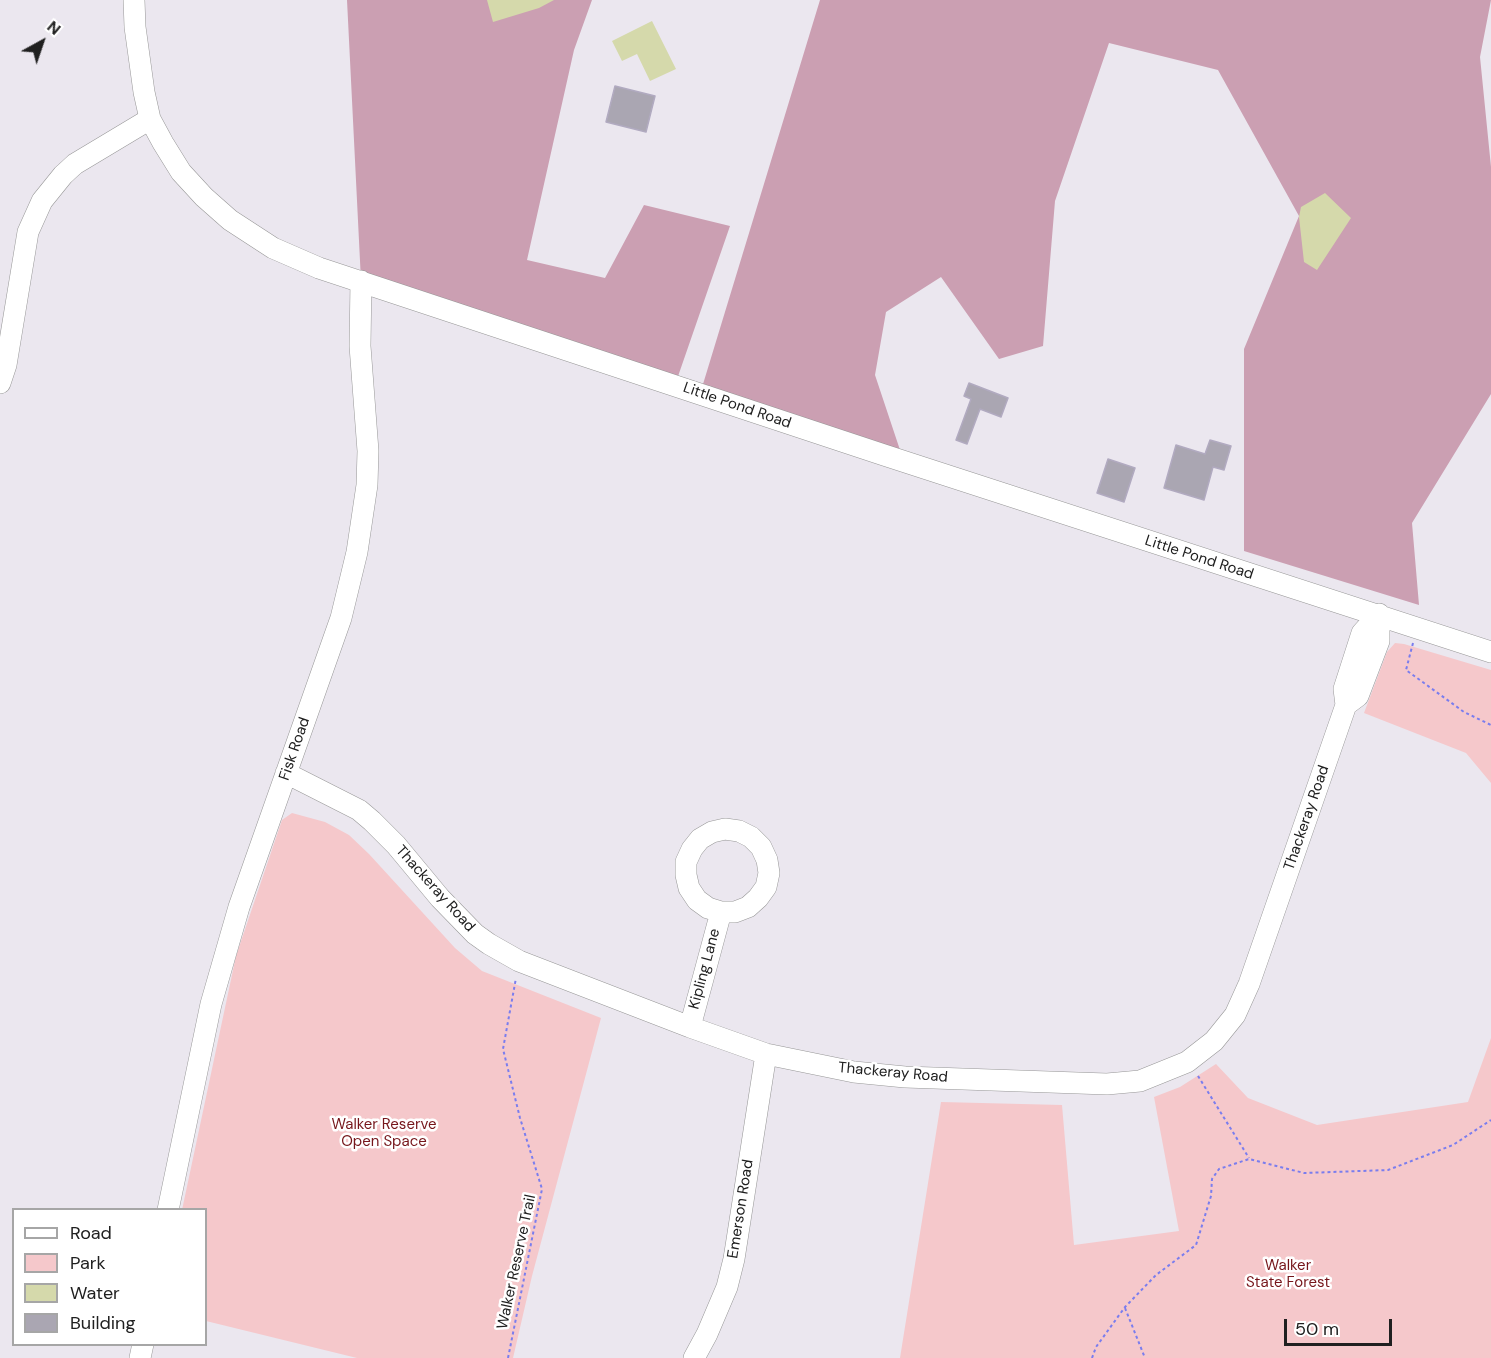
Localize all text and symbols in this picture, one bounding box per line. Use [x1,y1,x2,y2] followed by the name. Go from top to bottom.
[12,12,72,72] north arrow
[43,16,65,40] text: N
[681,379,793,433] street label: Little Pond Road
[1142,532,1256,584] street label: Little Pond Road
[276,715,314,783] street label: Fisk Road
[1281,763,1333,873] street label: Thackeray Road
[391,842,479,936] street label: Thackeray Road
[686,927,724,1011] street label: Kipling Lane
[837,1059,949,1087] street label: Thackeray Road
[332,1116,436,1151] park label: Walker Reserve Open Space
[724,1158,758,1260] street label: Emerson Road
[494,1193,540,1331] street label: Walker Reserve Trail
[12,1208,207,1346] legend
[70,1221,112,1245] text: Road
[70,1251,106,1275] text: Park
[1246,1257,1330,1292] park label: Walker State Forest
[70,1281,120,1305] text: Water
[1287,1307,1395,1345] scale bar
[70,1311,135,1335] text: Building
[1295,1317,1339,1341] text: 50 m

